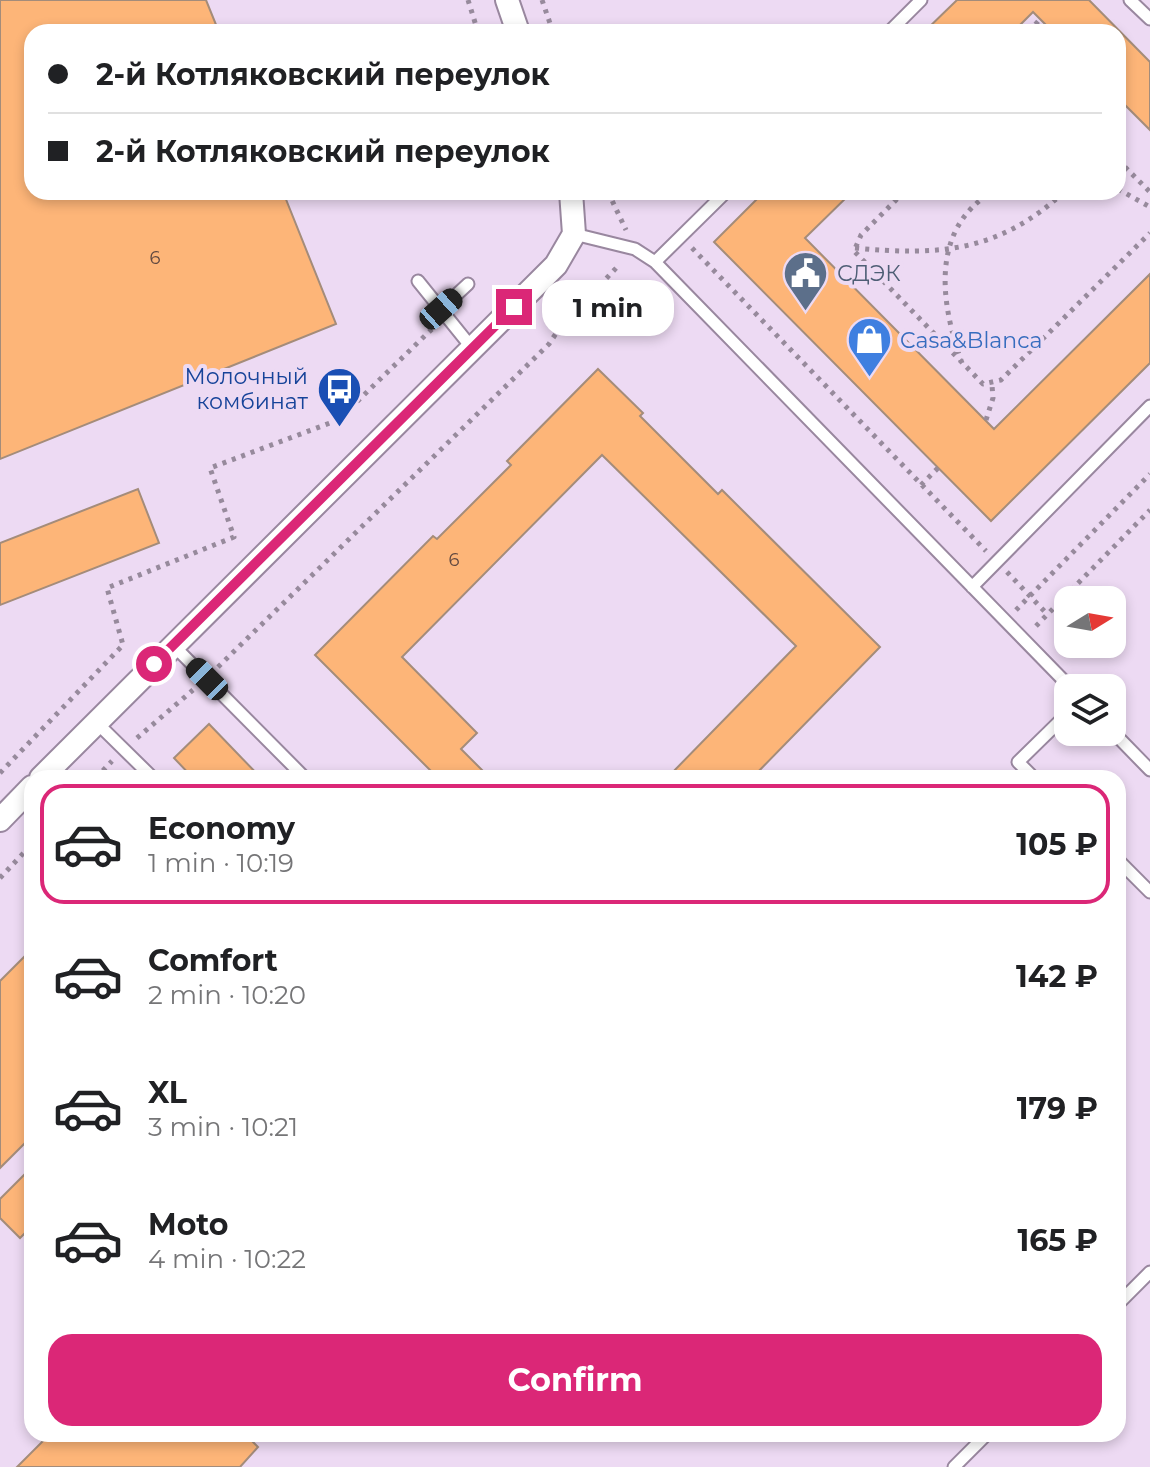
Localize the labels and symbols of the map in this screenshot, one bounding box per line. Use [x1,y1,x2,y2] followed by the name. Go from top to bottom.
[150,247,161,269] house number: 6
[782,249,830,312] public building icon: СДЭК
[837,260,901,287] place label: СДЭК
[542,279,674,335] callout: 1 min
[415,284,467,334] car
[496,289,532,325] route end
[845,316,893,379] shop icon: Casa&Blanca
[900,327,1043,354] place label: Casa&Blanca
[185,363,309,415] place label: Молочный комбинат
[315,365,363,428] bus stop icon: Молочный комбинат
[449,549,460,571] house number: 6
[1054,586,1126,658] north arrow
[136,646,172,682] route start
[182,654,232,704] car

